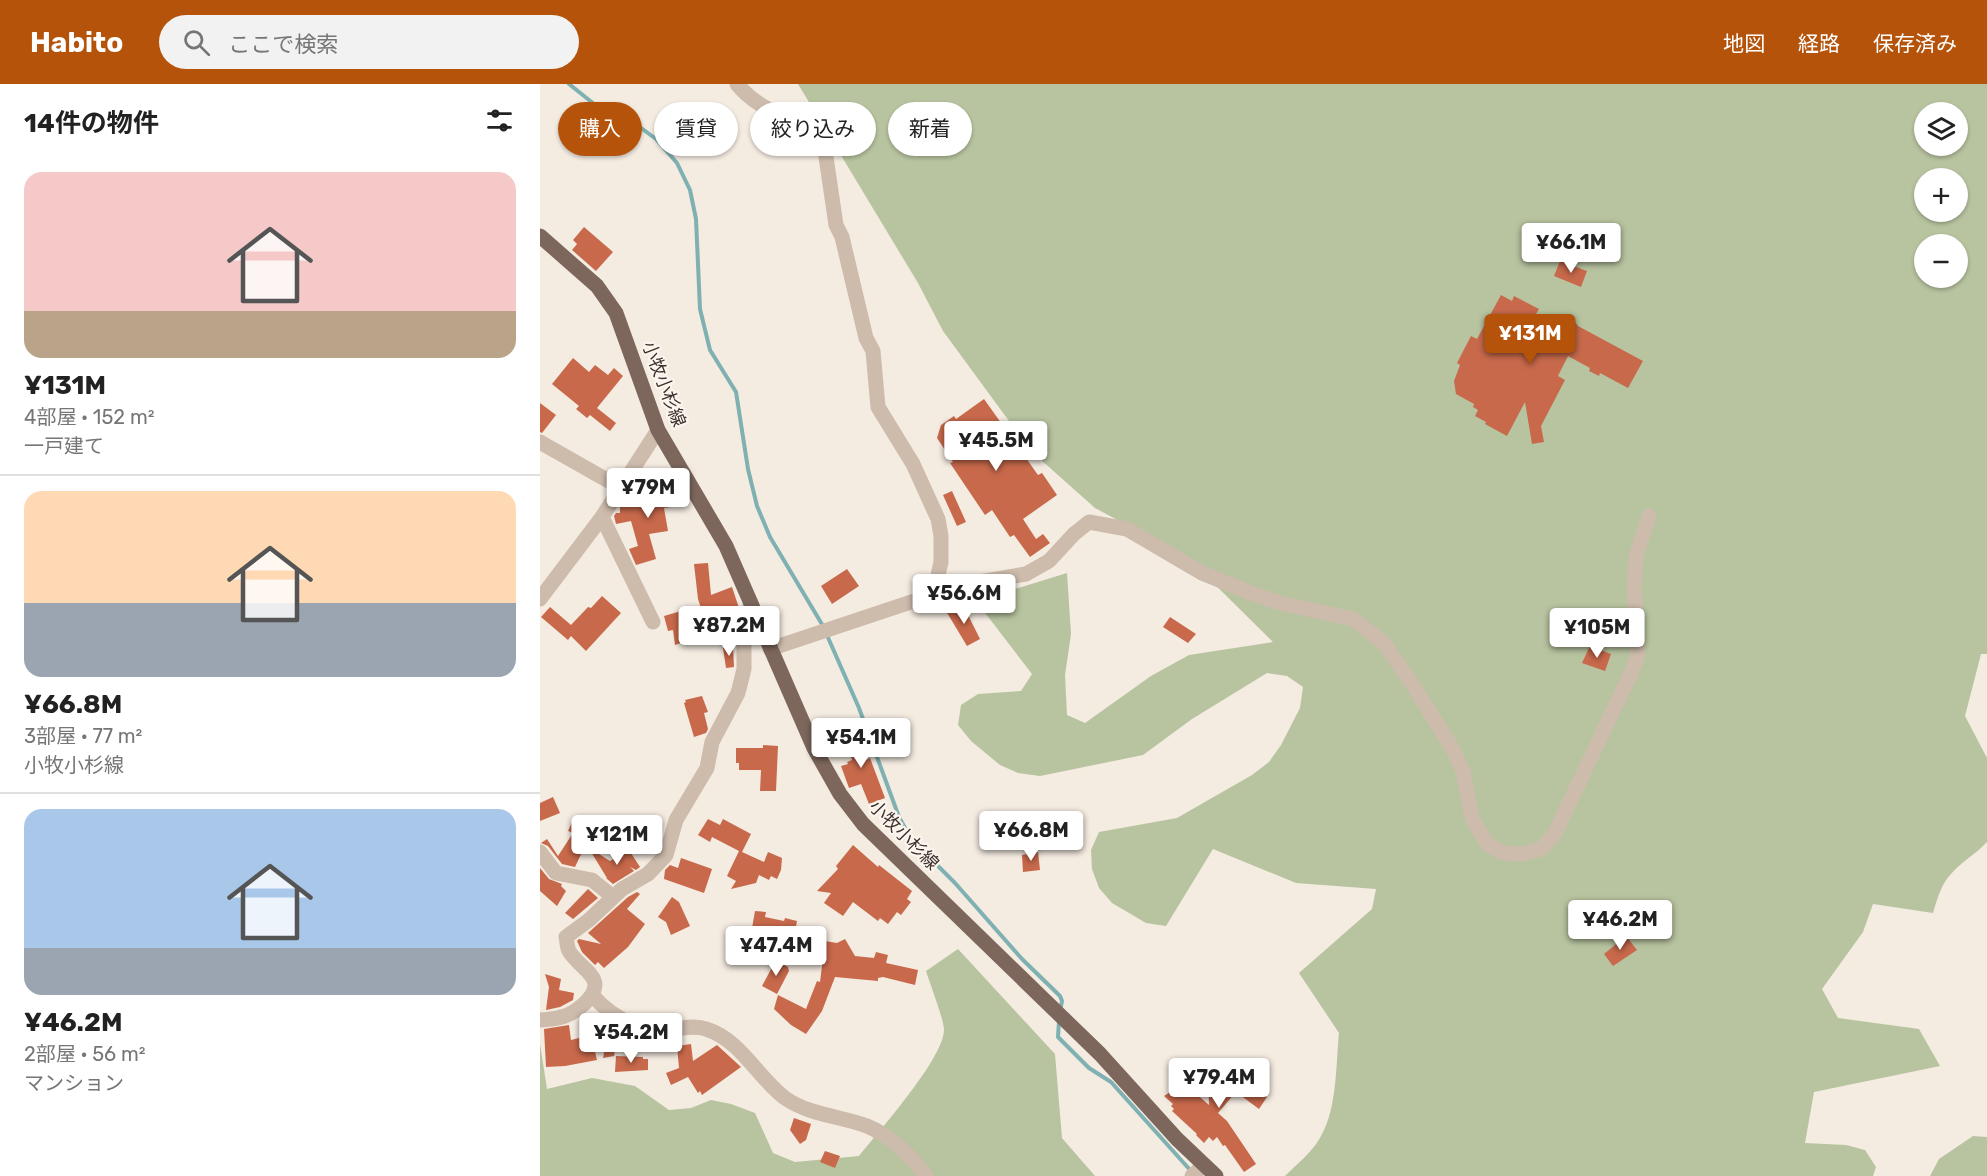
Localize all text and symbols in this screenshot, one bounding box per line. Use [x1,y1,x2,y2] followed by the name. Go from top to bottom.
[159,15,579,69] search box
[30,26,123,59] text: Habito
[180,26,213,59] icon: search
[228,31,338,58] text: ここで検索
[1723,31,1765,56] text: 地図
[1798,31,1840,56] text: 経路
[1873,31,1957,56] text: 保存済み
[558,102,642,156] chip: 購入
[654,102,738,156] chip: 賃貸
[750,102,876,156] chip: 絞り込み
[888,102,972,156] chip: 新着
[1914,102,1968,288] map controls
[1914,102,1968,156] button: layers
[483,104,516,137] icon: filters
[24,108,159,139] text: 14件の物件
[1914,168,1968,222] button: +
[216,211,324,319] icon: home
[1522,223,1620,274] pin: ¥66.1M
[1536,230,1606,254] text: ¥66.1M
[1914,234,1968,288] button: −
[1488,314,1572,365] pin: ¥131M
[1498,321,1562,345] text: ¥131M
[638,338,690,430] street label: 小牧小杉線
[24,370,106,401] text: ¥131M
[24,405,155,429] text: 4部屋 · 152 m²
[947,421,1045,472] pin: ¥45.5M
[958,428,1034,452] text: ¥45.5M
[24,434,104,458] text: 一戸建て
[612,468,684,519] pin: ¥79M
[621,475,675,499] text: ¥79M
[216,530,324,638] icon: home
[915,574,1013,625] pin: ¥56.6M
[927,581,1001,605] text: ¥56.6M
[680,606,778,657] pin: ¥87.2M
[1555,608,1639,659] pin: ¥105M
[693,613,765,637] text: ¥87.2M
[1564,615,1630,639] text: ¥105M
[24,689,122,720] text: ¥66.8M
[812,718,910,769] pin: ¥54.1M
[24,724,142,748] text: 3部屋 · 77 m²
[825,725,897,749] text: ¥54.1M
[24,753,124,777] text: 小牧小杉線
[864,795,944,875] street label: 小牧小杉線
[982,811,1080,862] pin: ¥66.8M
[575,815,659,866] pin: ¥121M
[993,818,1069,842] text: ¥66.8M
[585,822,649,846] text: ¥121M
[216,848,324,956] icon: home
[1571,900,1669,951] pin: ¥46.2M
[1582,907,1658,931] text: ¥46.2M
[727,926,825,977] pin: ¥47.4M
[739,933,813,957] text: ¥47.4M
[24,1007,122,1038] text: ¥46.2M
[582,1013,680,1064] pin: ¥54.2M
[593,1020,669,1044] text: ¥54.2M
[24,1042,146,1066] text: 2部屋 · 56 m²
[1170,1058,1268,1109] pin: ¥79.4M
[1183,1065,1255,1089] text: ¥79.4M
[24,1071,124,1095] text: マンション

